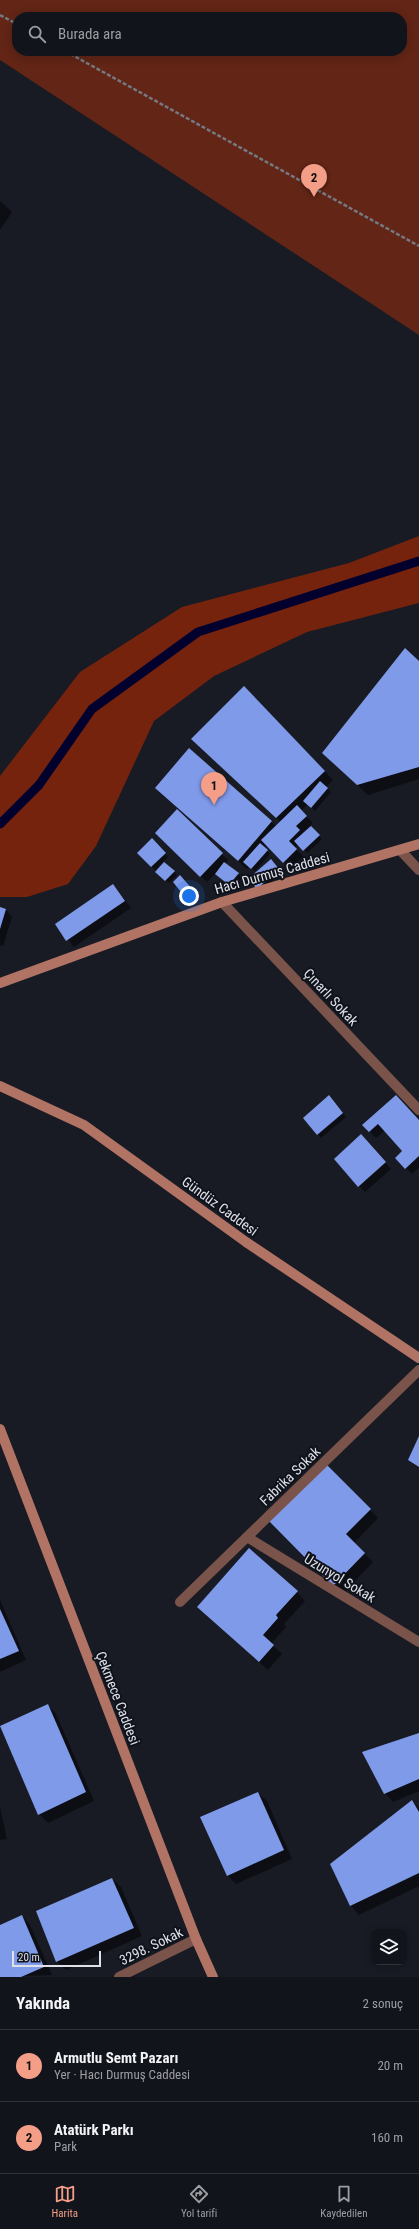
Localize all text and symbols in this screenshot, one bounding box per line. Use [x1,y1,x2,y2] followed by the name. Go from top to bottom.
[12,12,407,56] search box
[26,23,48,45] icon: search
[58,25,122,43] text: Burada ara
[301,164,327,197] pin: 2
[201,772,227,805] pin: 1
[213,849,331,897] street label: Hacı Durmuş Caddesi
[179,886,199,906] your location
[300,965,362,1029] street label: Çınarlı Sokak
[179,1173,261,1239] street label: Gündüz Caddesi
[257,1443,324,1509] street label: Fabrika Sokak
[301,1550,379,1606] street label: Uzunyol Sokak
[93,1649,143,1747] street label: Çekmece Caddesi
[117,1924,186,1968] street label: 3298. Sokak
[371,1929,407,1965] map controls
[371,1929,407,1965] button: layers
[12,1949,101,1968] scale bar
[18,1951,40,1964] text: 20 m
[16,1993,70,2013] text: Yakında
[363,1996,403,2011] text: 2 sonuç
[54,2049,178,2067] text: Armutlu Semt Pazarı
[26,2058,32,2073] text: 1
[377,2058,403,2073] text: 20 m
[54,2067,190,2082] text: Yer · Hacı Durmuş Caddesi
[54,2121,134,2139] text: Atatürk Parkı
[26,2130,32,2145] text: 2
[371,2130,403,2145] text: 160 m
[54,2139,77,2154] text: Park
[51,2183,78,2220] tab: Harita
[181,2183,217,2220] tab: Yol tarifi
[320,2183,368,2220] tab: Kaydedilen

